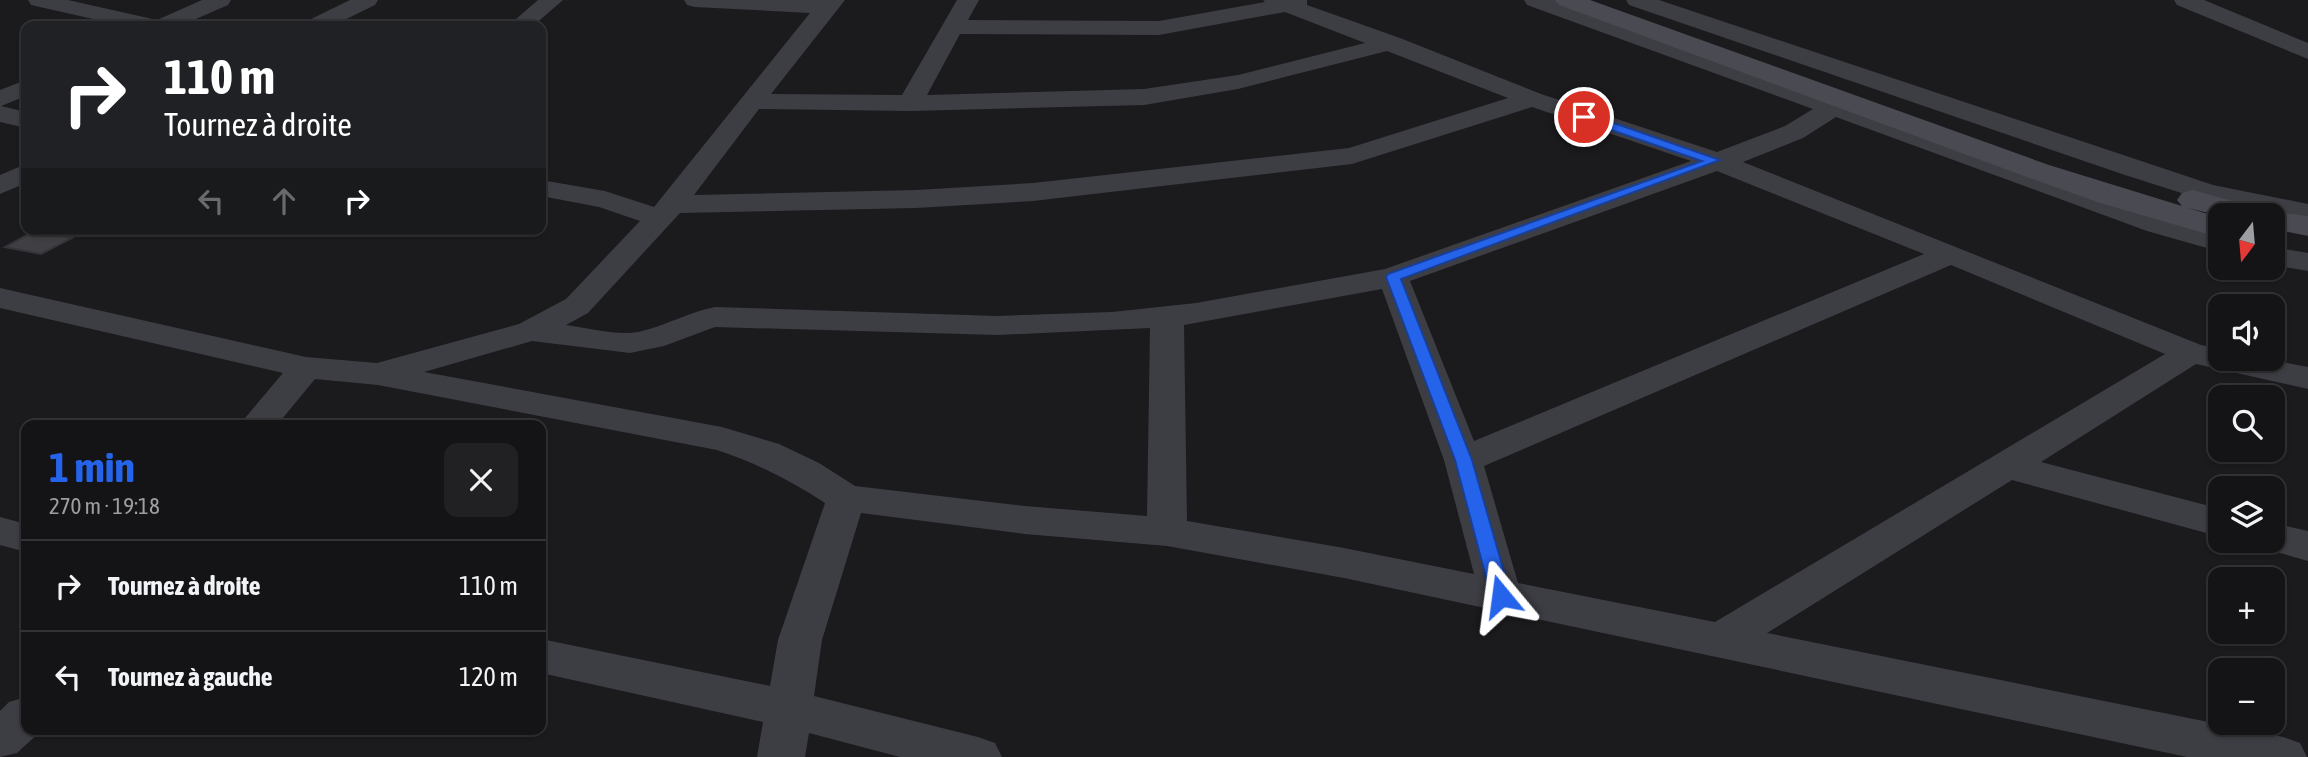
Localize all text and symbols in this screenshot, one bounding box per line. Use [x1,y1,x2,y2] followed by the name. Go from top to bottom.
[164,48,275,104] text: 110 m
[49,49,140,140] icon: right
[1554,87,1614,147] pin
[1565,98,1603,136] icon: arrive
[164,106,352,143] text: Tournez à droite
[192,182,230,220] icon: left
[265,182,303,220] icon: ahead
[338,182,376,220] icon: right
[2208,203,2286,280] north arrow
[2208,203,2285,735] map controls
[2208,294,2285,371] button: sound
[2208,385,2285,462] button: search
[49,443,135,491] text: 1 min
[444,443,518,517] button: close
[2208,476,2285,553] button: layers
[49,493,160,519] text: 270 m · 19:18
[1464,559,1538,633] position arrow
[49,567,87,605] icon: right
[2208,567,2285,644] button: +
[108,571,261,601] text: Tournez à droite
[459,571,518,601] text: 110 m
[49,658,87,696] icon: left
[2208,658,2285,735] button: −
[108,662,273,692] text: Tournez à gauche
[459,662,518,692] text: 120 m

